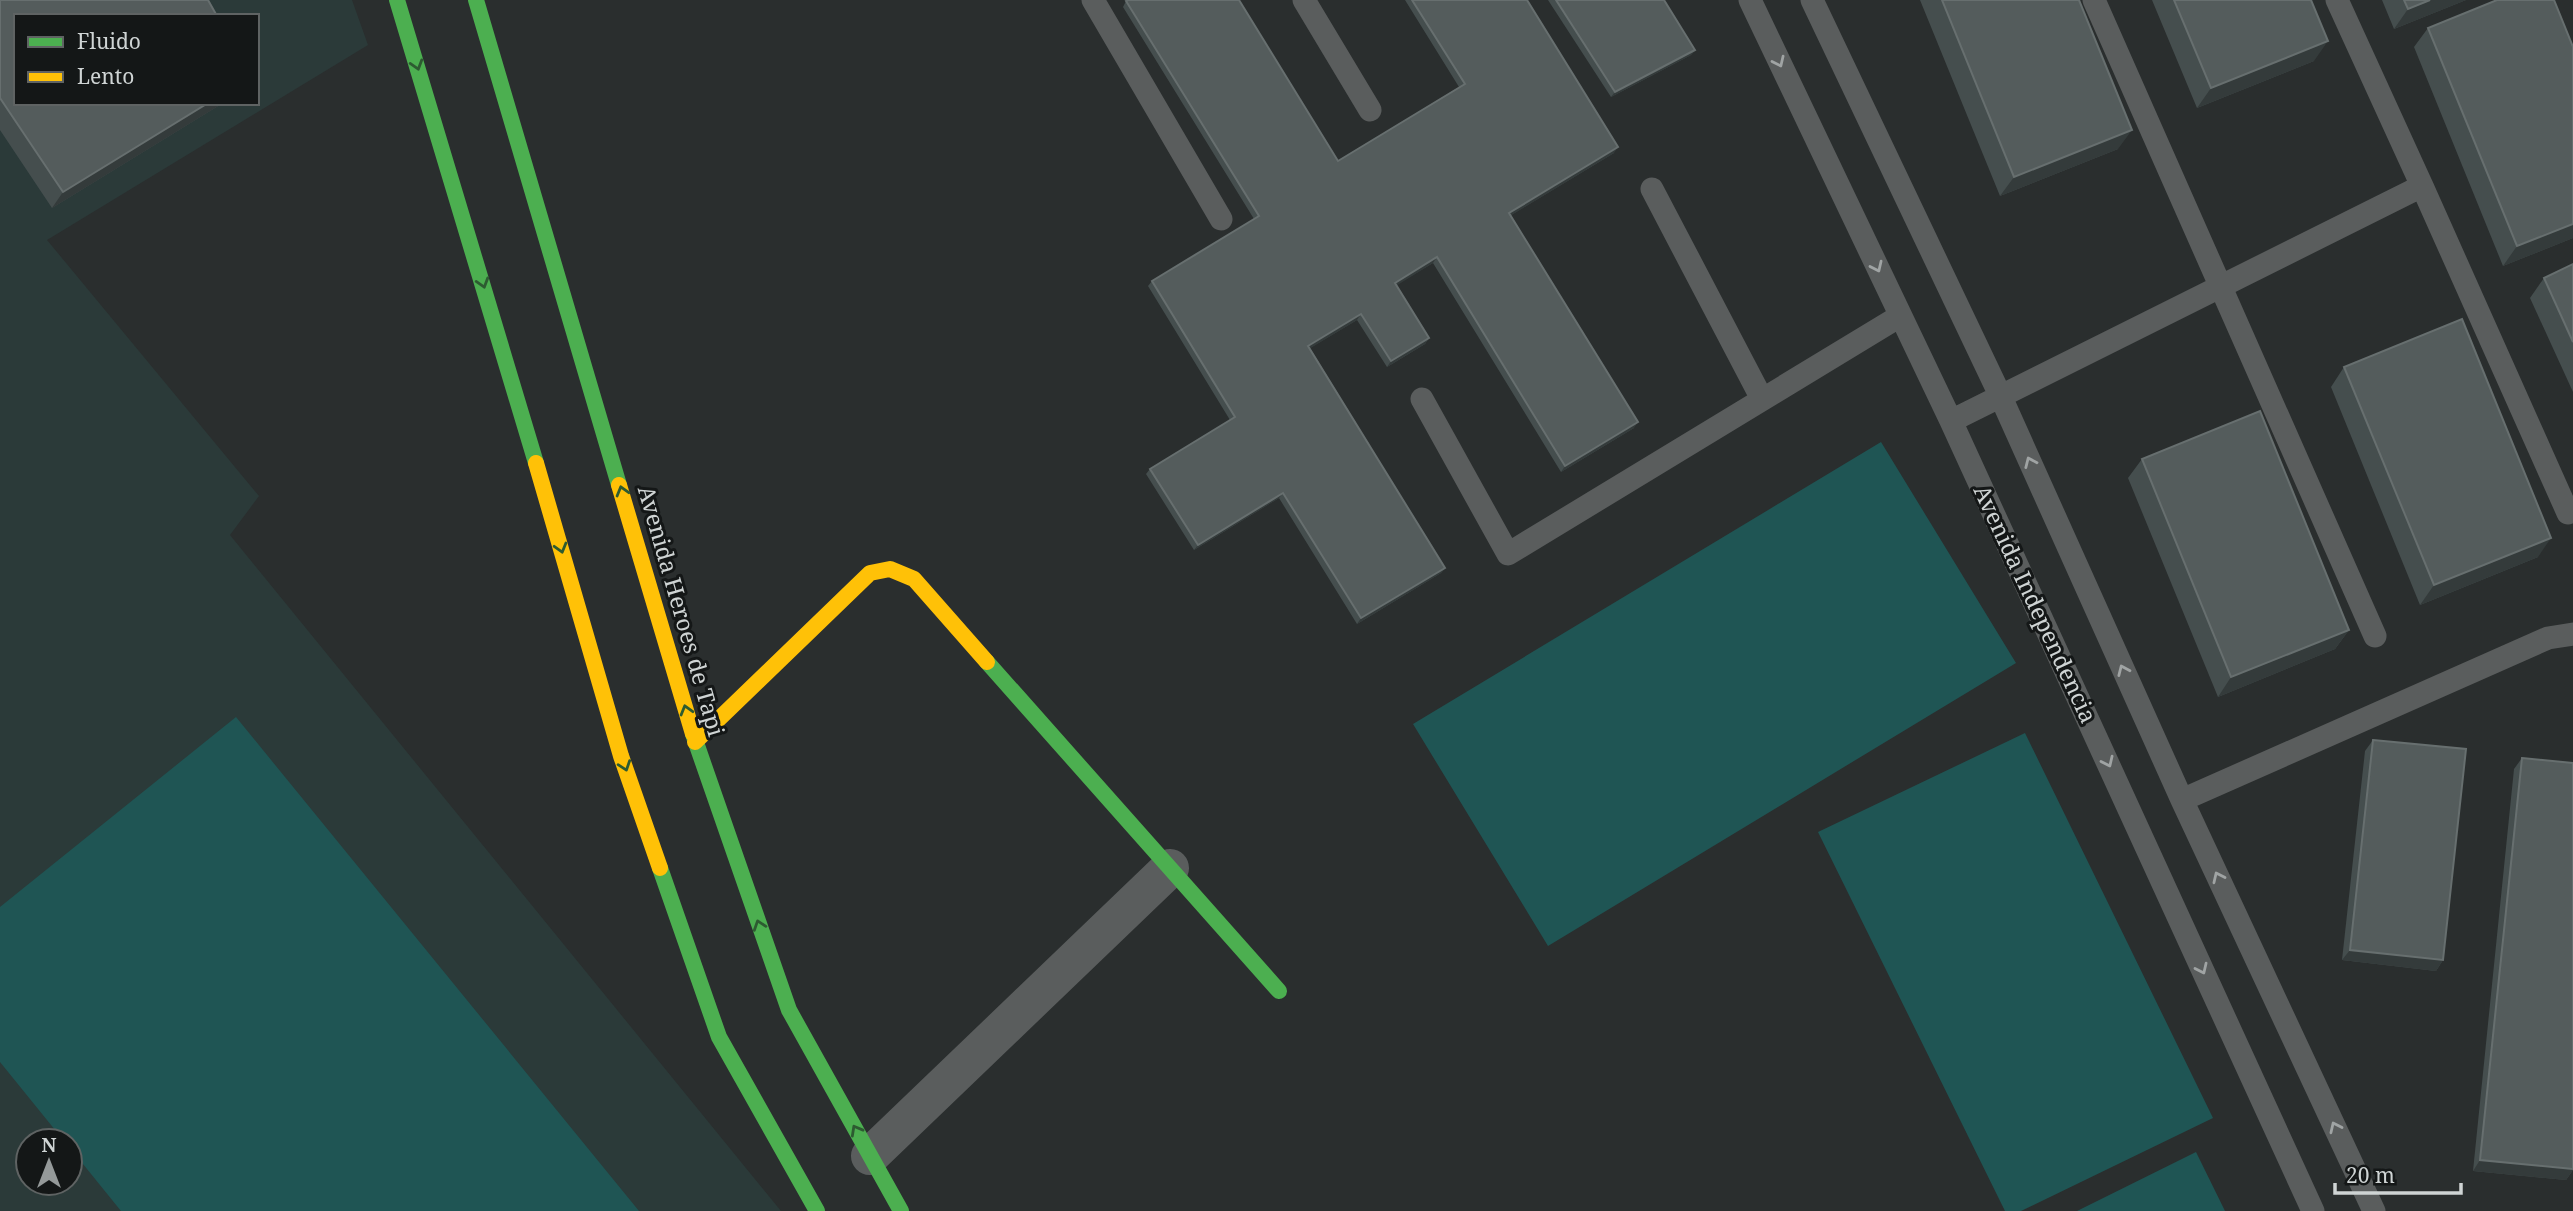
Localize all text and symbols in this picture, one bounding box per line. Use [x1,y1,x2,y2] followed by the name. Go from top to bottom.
[14,14,259,105] legend
[77,27,141,55] text: Fluido
[1771,55,1785,67] one-way arrow
[409,58,423,71] one-way arrow
[77,62,134,90] text: Lento
[1868,260,1882,272] one-way arrow
[474,277,489,289] one-way arrow
[2024,457,2038,469] one-way arrow
[1967,479,2105,728] street label: Avenida Independencia
[631,482,733,740] street label: Avenida Heroes de Tapi
[615,486,630,498] one-way arrow
[552,542,567,554] one-way arrow
[2117,664,2131,677] one-way arrow
[679,704,694,716] one-way arrow
[2100,755,2114,767] one-way arrow
[617,760,631,772] one-way arrow
[2212,871,2226,884] one-way arrow
[753,920,767,932] one-way arrow
[2194,962,2208,974] one-way arrow
[2329,1122,2343,1134] one-way arrow
[851,1125,864,1137] one-way arrow
[14,1127,84,1197] north arrow
[42,1132,57,1158] text: N
[2335,1152,2461,1196] scale bar
[2346,1161,2395,1189] text: 20 m

